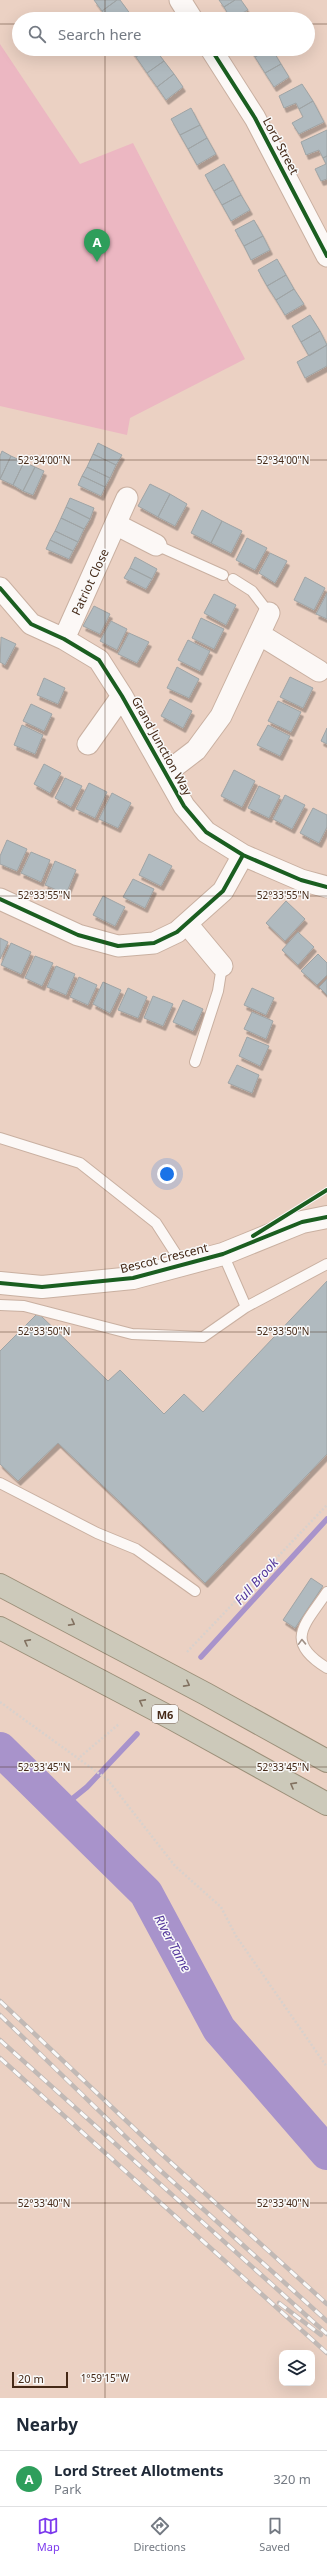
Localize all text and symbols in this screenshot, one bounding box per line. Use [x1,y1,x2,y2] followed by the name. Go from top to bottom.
[12,12,315,56] search box
[26,23,48,45] icon: search
[58,24,141,44] text: Search here
[259,115,303,178] street label: Lord Street
[84,229,110,262] pin: A
[18,453,70,467] text: 52°34'00"N
[257,453,309,467] text: 52°34'00"N
[67,546,113,618] street label: Patriot Close
[128,693,197,799] street label: Grand Junction Way
[18,888,70,902] text: 52°33'55"N
[257,888,309,902] text: 52°33'55"N
[157,1164,177,1184] your location
[118,1239,210,1277] street label: Bescot Crescent
[18,1324,70,1338] text: 52°33'50"N
[257,1324,309,1338] text: 52°33'50"N
[230,1553,282,1608] water label: Full Brook
[68,1618,75,1625] one-way arrow
[298,1638,307,1645] one-way arrow
[24,1639,31,1647] one-way arrow
[182,1679,190,1687] one-way arrow
[139,1700,146,1707] one-way arrow
[152,1705,178,1723] road number: M6
[18,1760,70,1774] text: 52°33'45"N
[257,1760,309,1774] text: 52°33'45"N
[290,1782,297,1790] one-way arrow
[150,1911,196,1975] water label: River Tame
[18,2196,70,2210] text: 52°33'40"N
[257,2196,309,2210] text: 52°33'40"N
[279,2350,315,2386] map controls
[279,2350,315,2386] button: layers
[12,2370,68,2389] scale bar
[18,2371,44,2386] text: 20 m
[81,2371,130,2385] text: 1°59'15"W
[16,2413,78,2436] text: Nearby
[54,2460,224,2480] text: Lord Street Allotments
[25,2470,34,2488] text: A
[273,2470,311,2488] text: 320 m
[54,2480,81,2498] text: Park
[37,2515,60,2554] tab: Map
[133,2515,186,2554] tab: Directions
[259,2515,290,2554] tab: Saved

